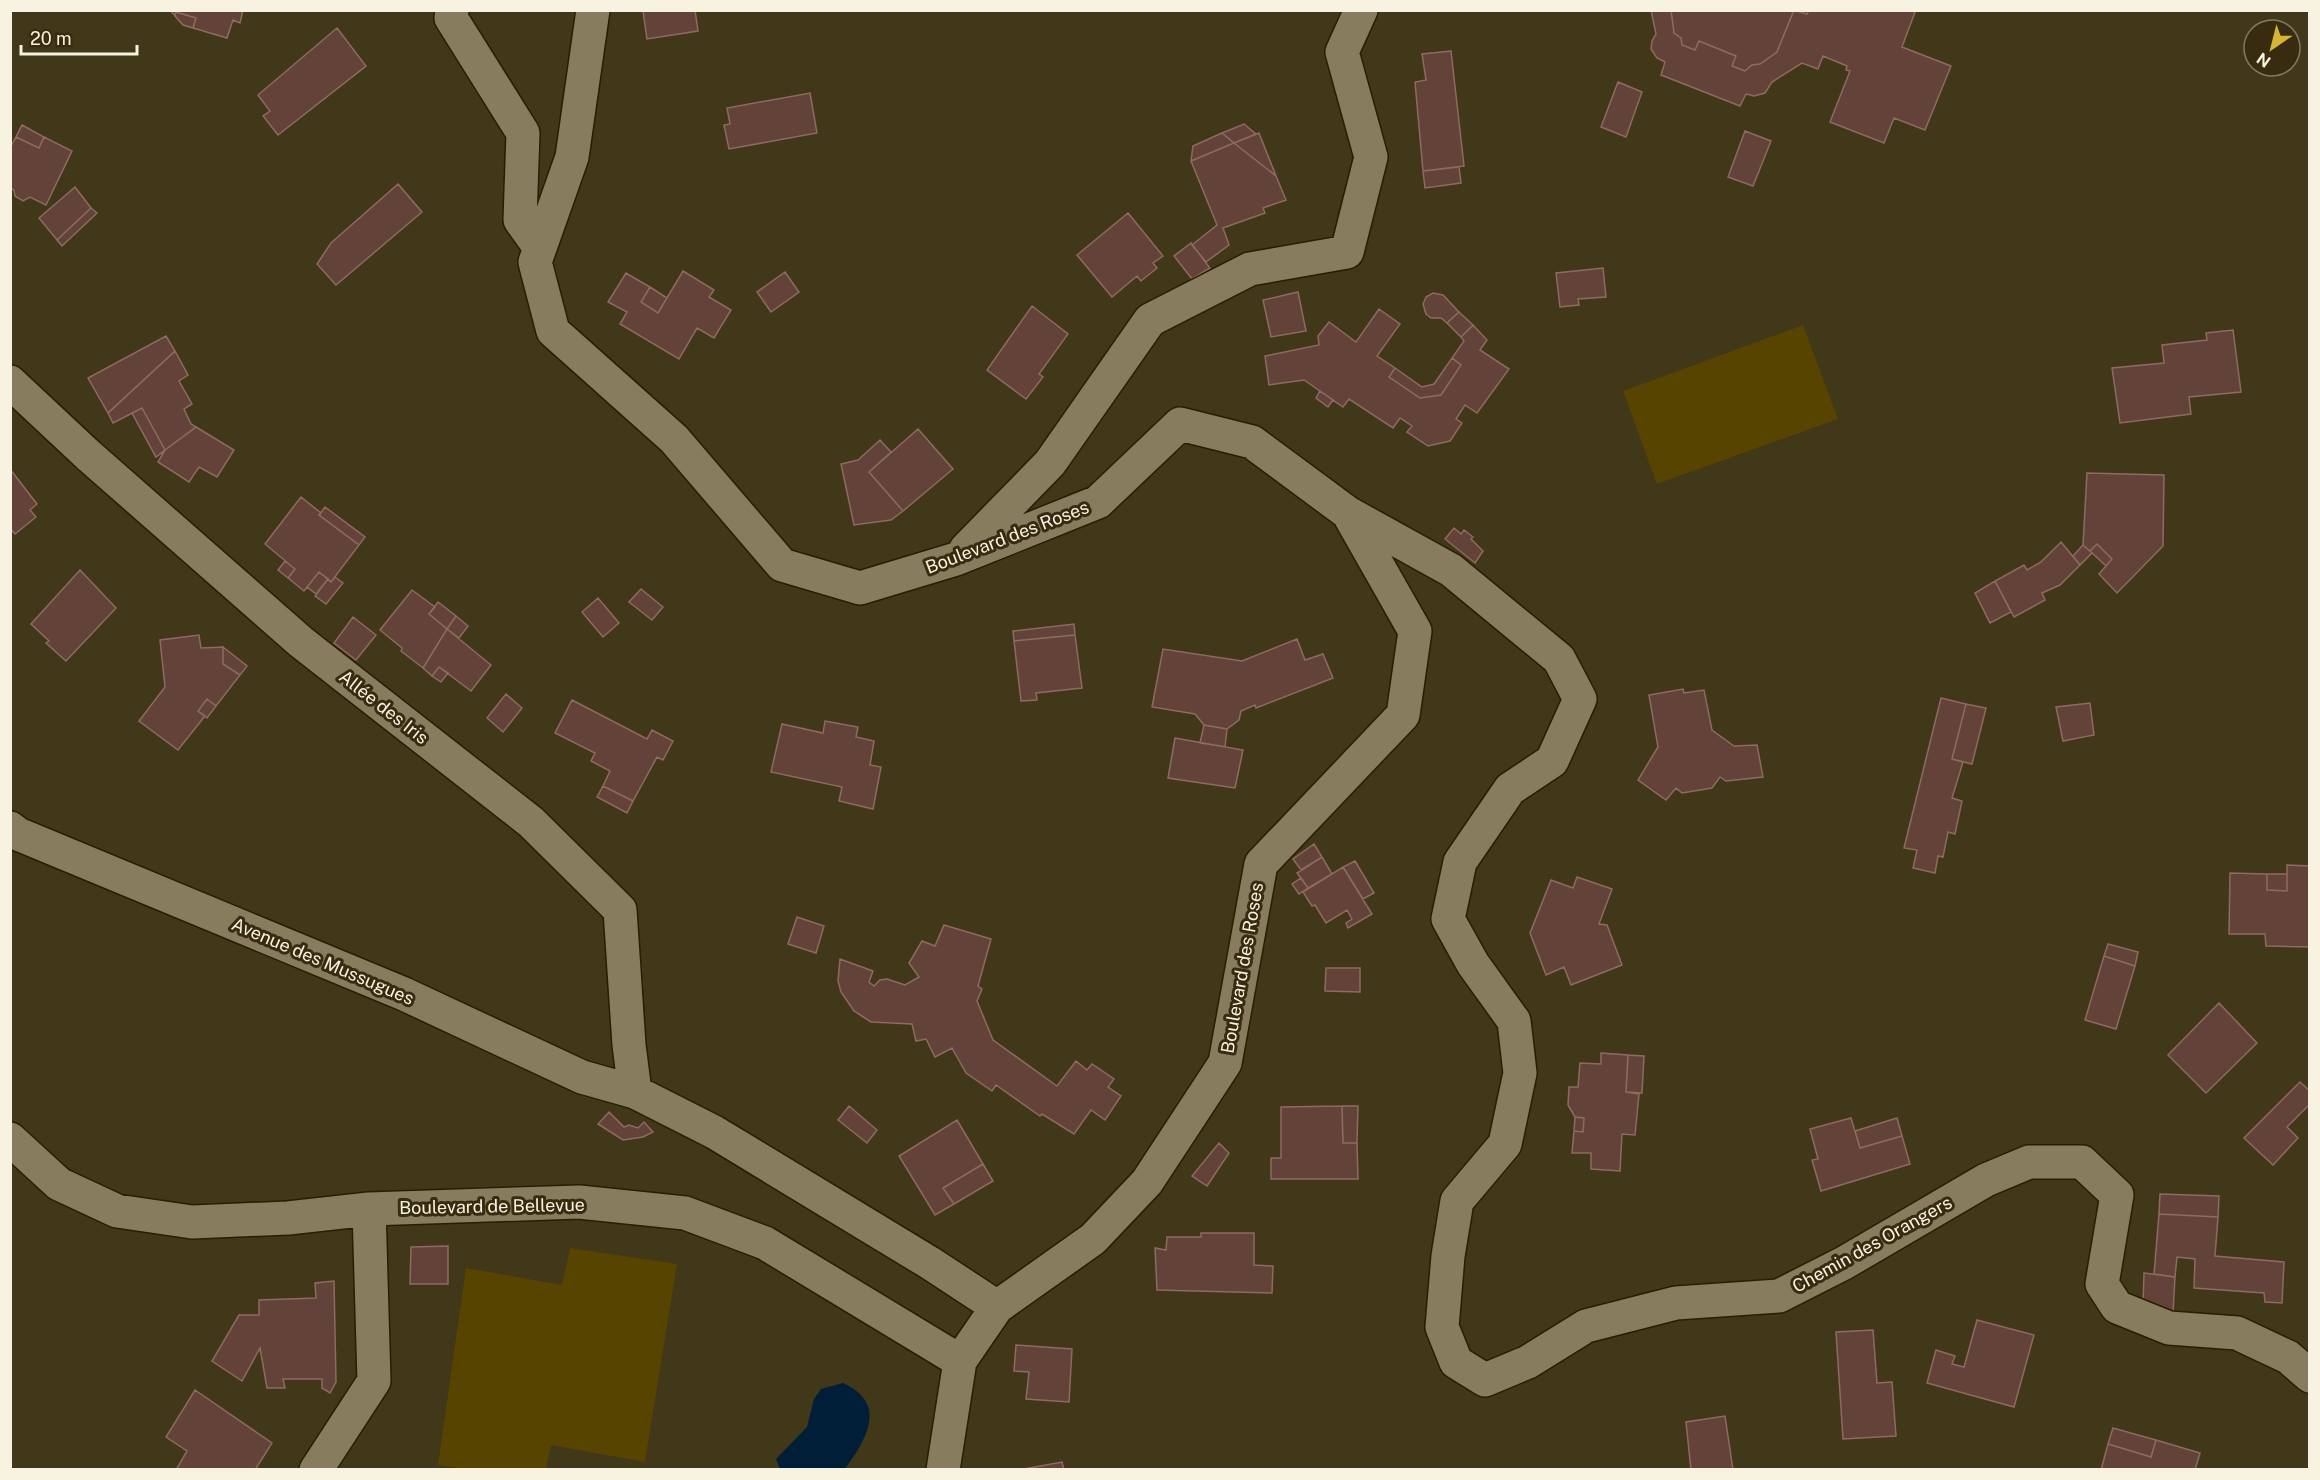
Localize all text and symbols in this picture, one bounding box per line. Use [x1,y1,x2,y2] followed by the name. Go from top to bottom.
[21,18,136,56] scale bar
[2242,18,2302,78] north arrow
[30,28,72,49] text: 20 m
[2253,49,2274,71] text: N
[922,496,1092,578] street label: Boulevard des Roses
[335,666,433,748] street label: Allée des Iris
[1217,881,1267,1055] street label: Boulevard des Roses
[229,913,417,1009] street label: Avenue des Mussugues
[1789,1191,1955,1297] street label: Chemin des Orangers
[399,1194,585,1218] street label: Boulevard de Bellevue

